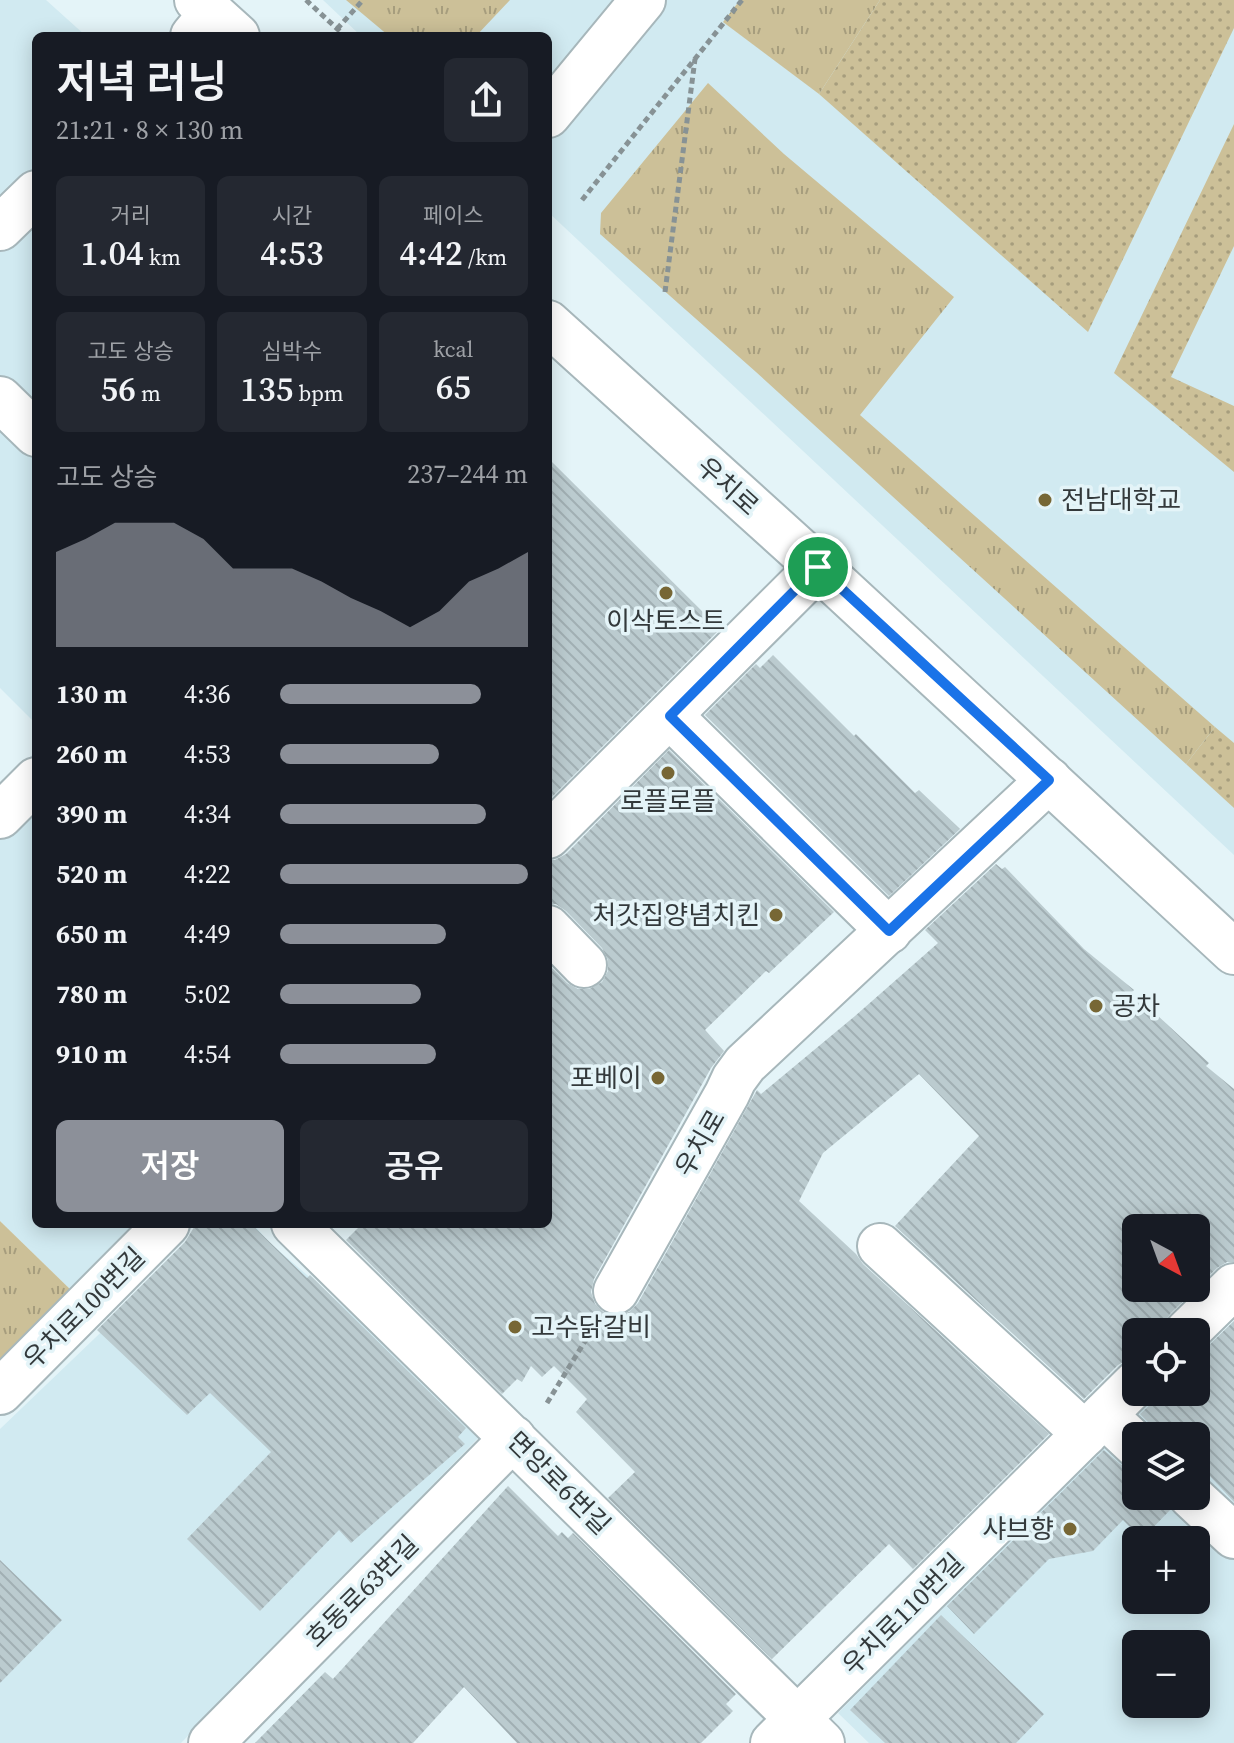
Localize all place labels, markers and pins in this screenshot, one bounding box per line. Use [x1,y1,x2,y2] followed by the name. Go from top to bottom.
[1061,482,1181,518] place label: 전남대학교
[1036,491,1054,509] marker: 전남대학교
[784,533,852,601] pin
[657,584,675,602] marker: 이삭토스트
[606,603,726,639] place label: 이삭토스트
[659,764,677,782] marker: 로플로플
[620,783,716,819] place label: 로플로플
[593,897,760,933] place label: 처갓집양념치킨
[767,906,785,924] marker: 처갓집양념치킨
[1112,988,1160,1024] place label: 공차
[1087,997,1105,1015] marker: 공차
[570,1060,642,1096] place label: 포베이
[649,1069,667,1087] marker: 포베이
[531,1309,651,1345] place label: 고수닭갈비
[506,1318,524,1336] marker: 고수닭갈비
[982,1511,1054,1547] place label: 샤브향
[1061,1520,1079,1538] marker: 샤브향

